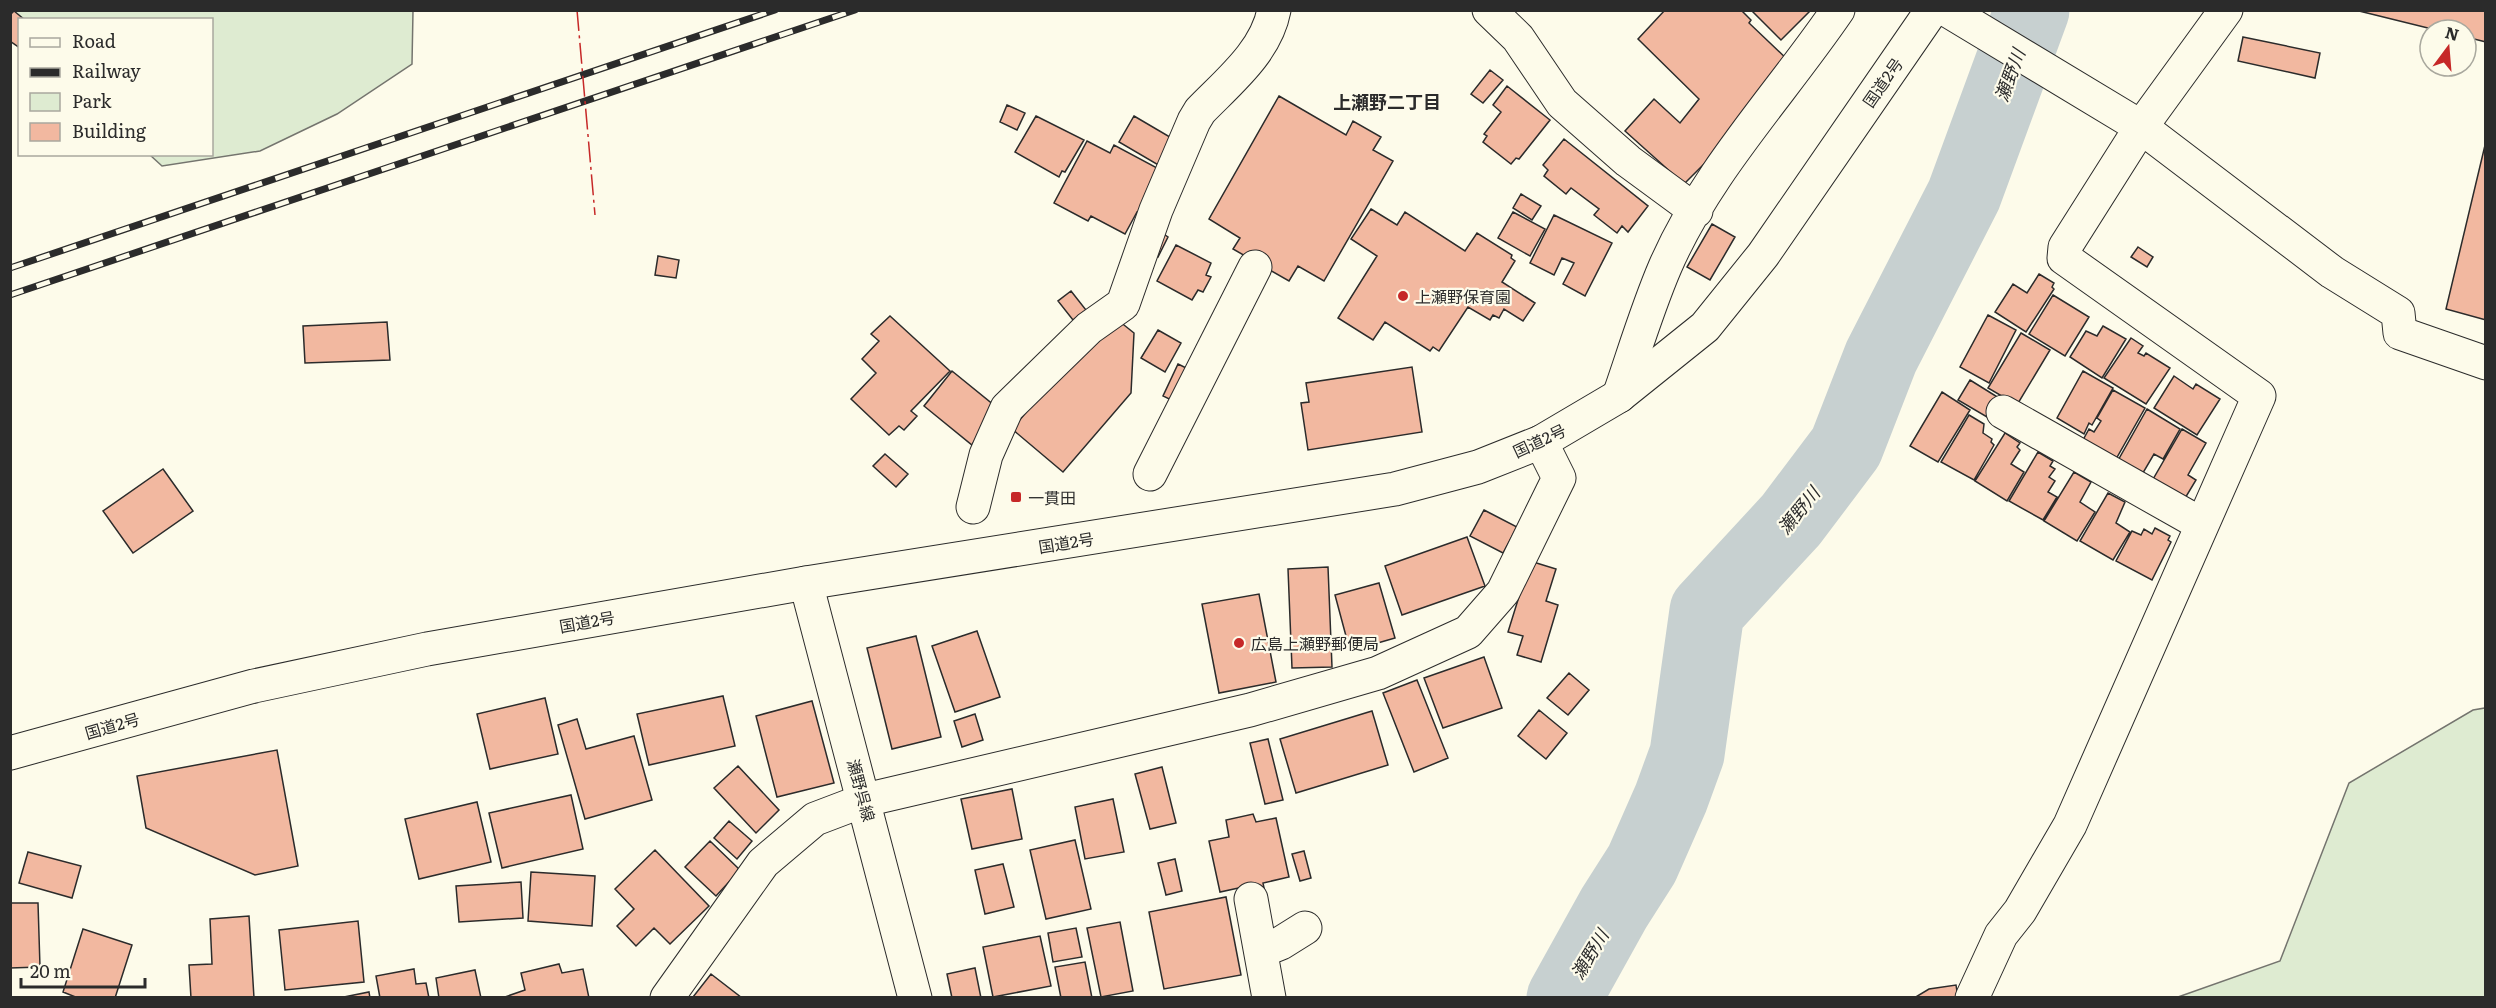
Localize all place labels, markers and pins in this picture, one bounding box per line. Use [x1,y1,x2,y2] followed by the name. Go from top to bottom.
[1415,284,1511,308] place label: 上瀬野保育園
[1396,289,1410,303] marker: 上瀬野保育園
[1028,485,1076,509] place label: 一貫田
[1009,490,1023,504] marker: 一貫田
[1251,631,1379,655] place label: 広島上瀬野郵便局
[1232,636,1246,650] marker: 広島上瀬野郵便局

